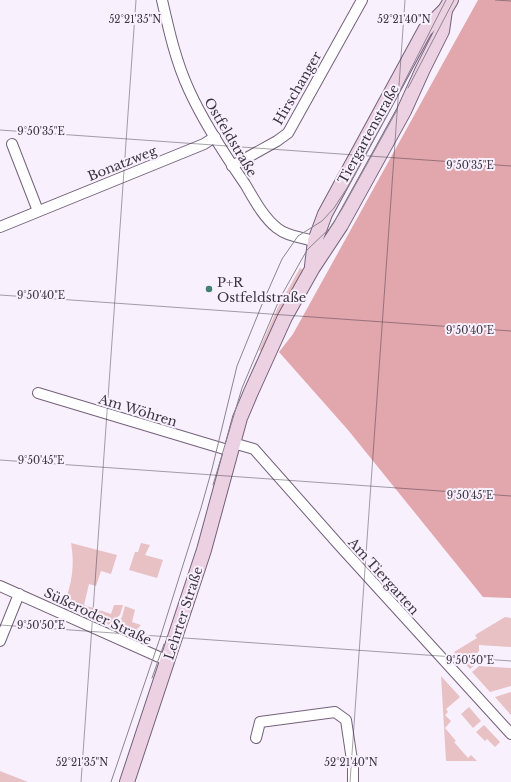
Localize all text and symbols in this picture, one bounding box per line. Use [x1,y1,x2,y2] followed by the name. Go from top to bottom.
[109,13,161,26] text: 52°21'35"N
[377,13,431,26] text: 52°21'40"N
[270,48,326,128] street label: Hirschanger
[334,81,403,187] street label: Tiergartenstraße
[200,95,261,180] street label: Ostfeldstraße
[17,125,65,138] text: 9°50'35"E
[85,142,159,185] street label: Bonatzweg
[446,159,494,172] text: 9°50'35"E
[217,274,306,306] place label: P+R Ostfeldstraße
[204,284,214,294] marker: P+R Ostfeldstraße
[17,289,65,302] text: 9°50'40"E
[446,324,494,337] text: 9°50'40"E
[96,390,179,431] street label: Am Wöhren
[18,454,64,467] text: 9°50'45"E
[447,489,493,502] text: 9°50'45"E
[344,534,423,618] street label: Am Tiergarten
[160,564,207,662] street label: Lehrter Straße
[41,584,154,649] street label: Süßeroder Straße
[17,619,65,632] text: 9°50'50"E
[446,654,494,667] text: 9°50'50"E
[56,756,108,769] text: 52°21'35"N
[324,756,378,769] text: 52°21'40"N

